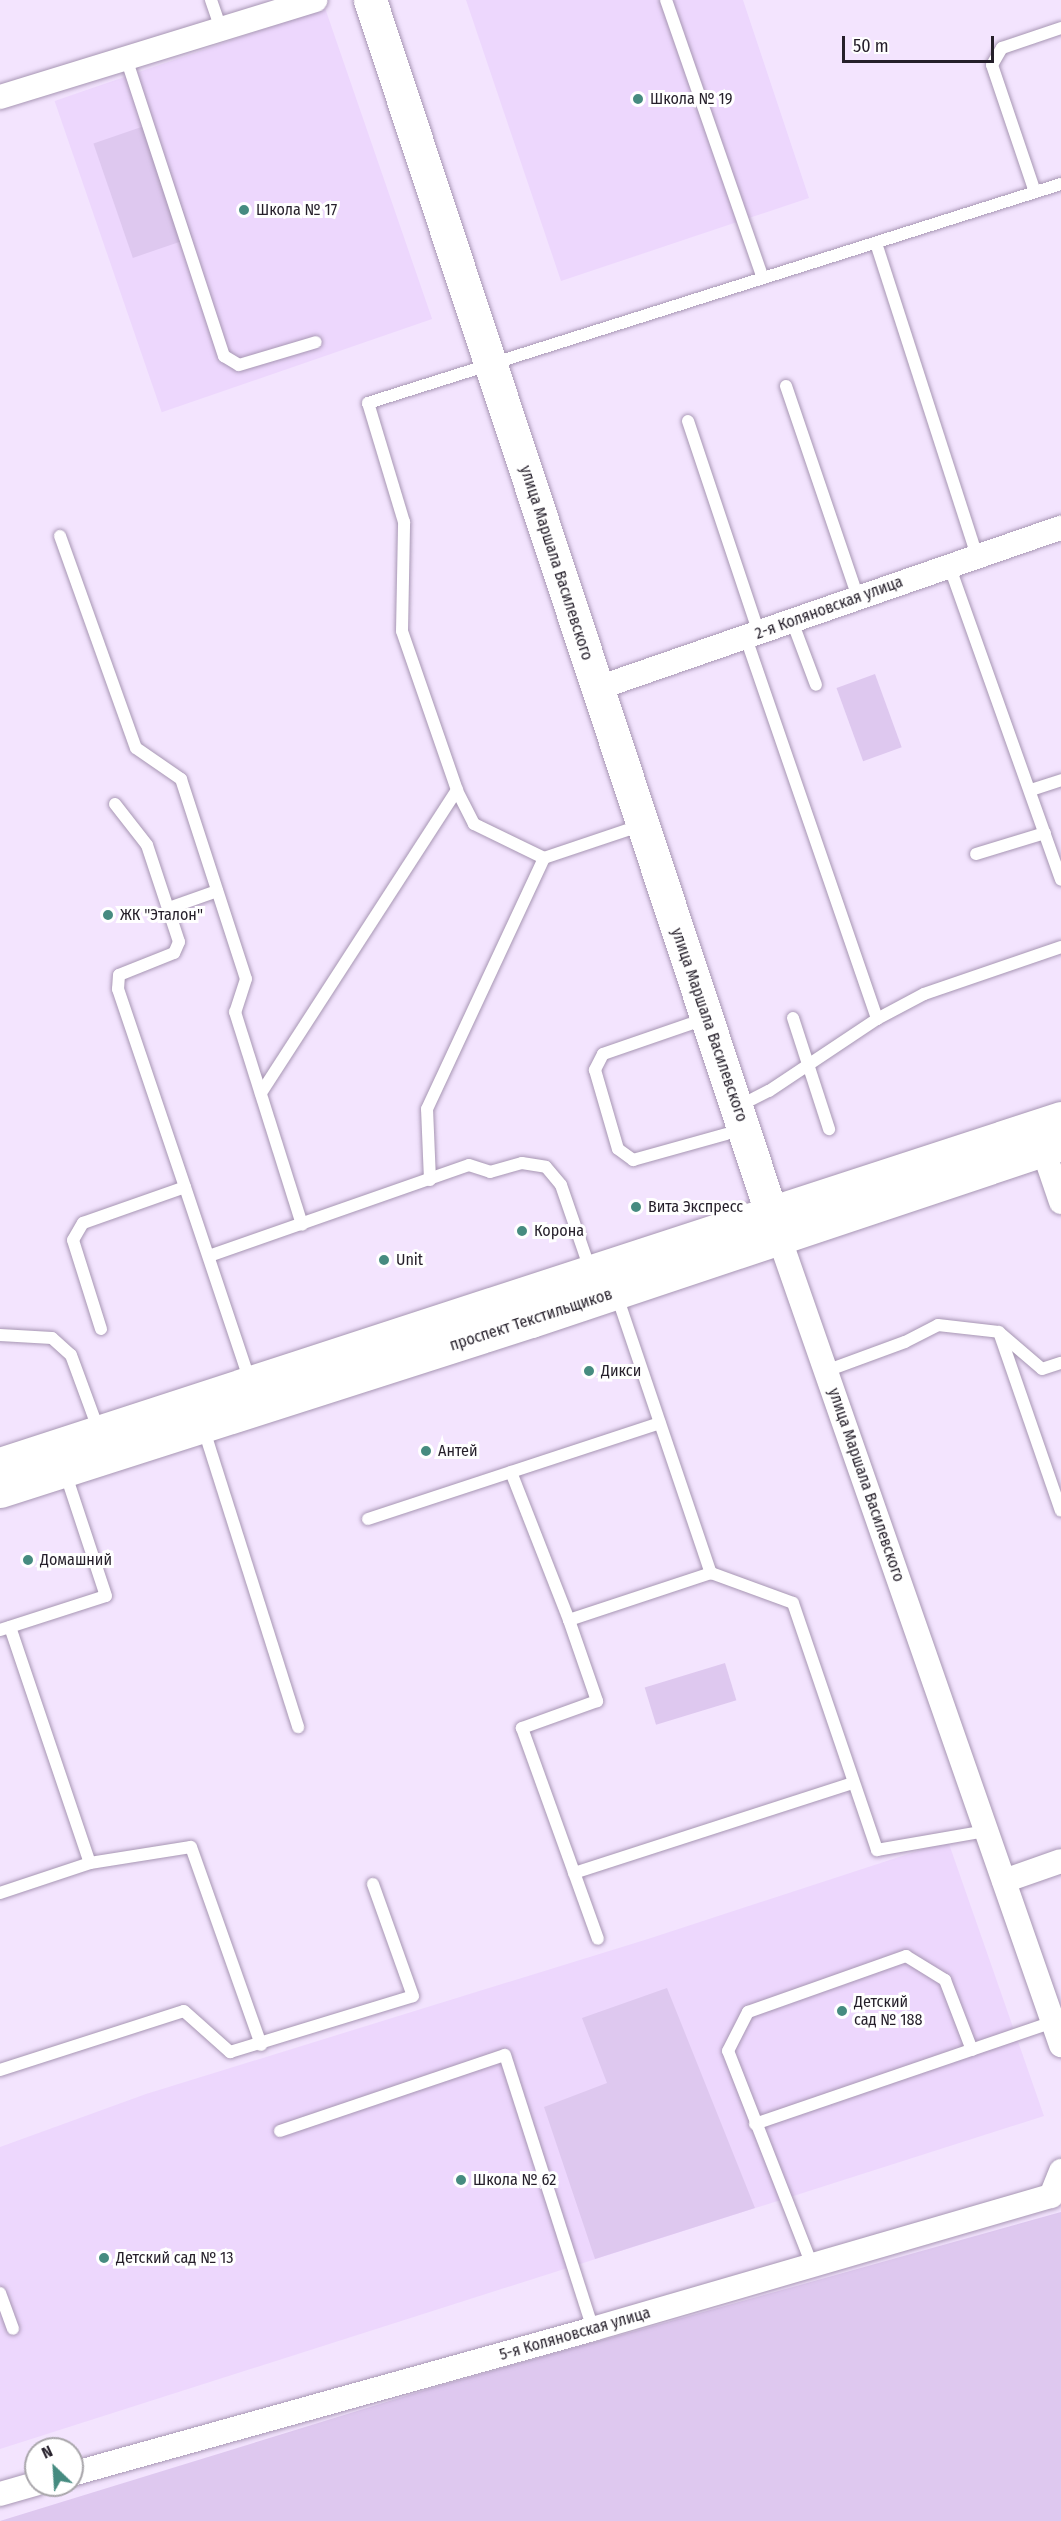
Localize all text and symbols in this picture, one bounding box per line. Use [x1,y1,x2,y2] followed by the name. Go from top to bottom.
[845,24,996,62] scale bar
[853,35,889,57] text: 50 m
[650,89,732,109] place label: Школа № 19
[631,92,645,106] marker: Школа № 19
[256,200,337,220] place label: Школа № 17
[237,203,251,217] marker: Школа № 17
[515,463,597,663] street label: улица Маршала Василевского
[752,572,906,644] street label: 2-я Коляновская улица
[120,905,203,925] place label: ЖК "Эталон"
[101,908,115,922] marker: ЖК "Эталон"
[667,926,751,1124] street label: улица Маршала Василевского
[648,1197,743,1217] place label: Вита Экспресс
[629,1200,643,1214] marker: Вита Экспресс
[534,1221,584,1241] place label: Корона
[515,1224,529,1238] marker: Корона
[396,1250,423,1270] place label: Unit
[377,1253,391,1267] marker: Unit
[447,1285,615,1355] street label: проспект Текстильщиков
[601,1361,641,1381] place label: Дикси
[582,1364,596,1378] marker: Дикси
[824,1386,908,1584] street label: улица Маршала Василевского
[438,1441,478,1461] place label: Антей
[419,1444,433,1458] marker: Антей
[40,1550,112,1570] place label: Домашний
[21,1553,35,1567] marker: Домашний
[854,1992,922,2030] place label: Детский сад № 188
[835,2004,849,2018] marker: Детский сад № 188
[473,2170,556,2190] place label: Школа № 62
[454,2173,468,2187] marker: Школа № 62
[116,2248,233,2268] place label: Детский сад № 13
[97,2251,111,2265] marker: Детский сад № 13
[497,2303,653,2365] street label: 5-я Коляновская улица
[24,2437,84,2497] north arrow
[39,2441,55,2463] text: N

